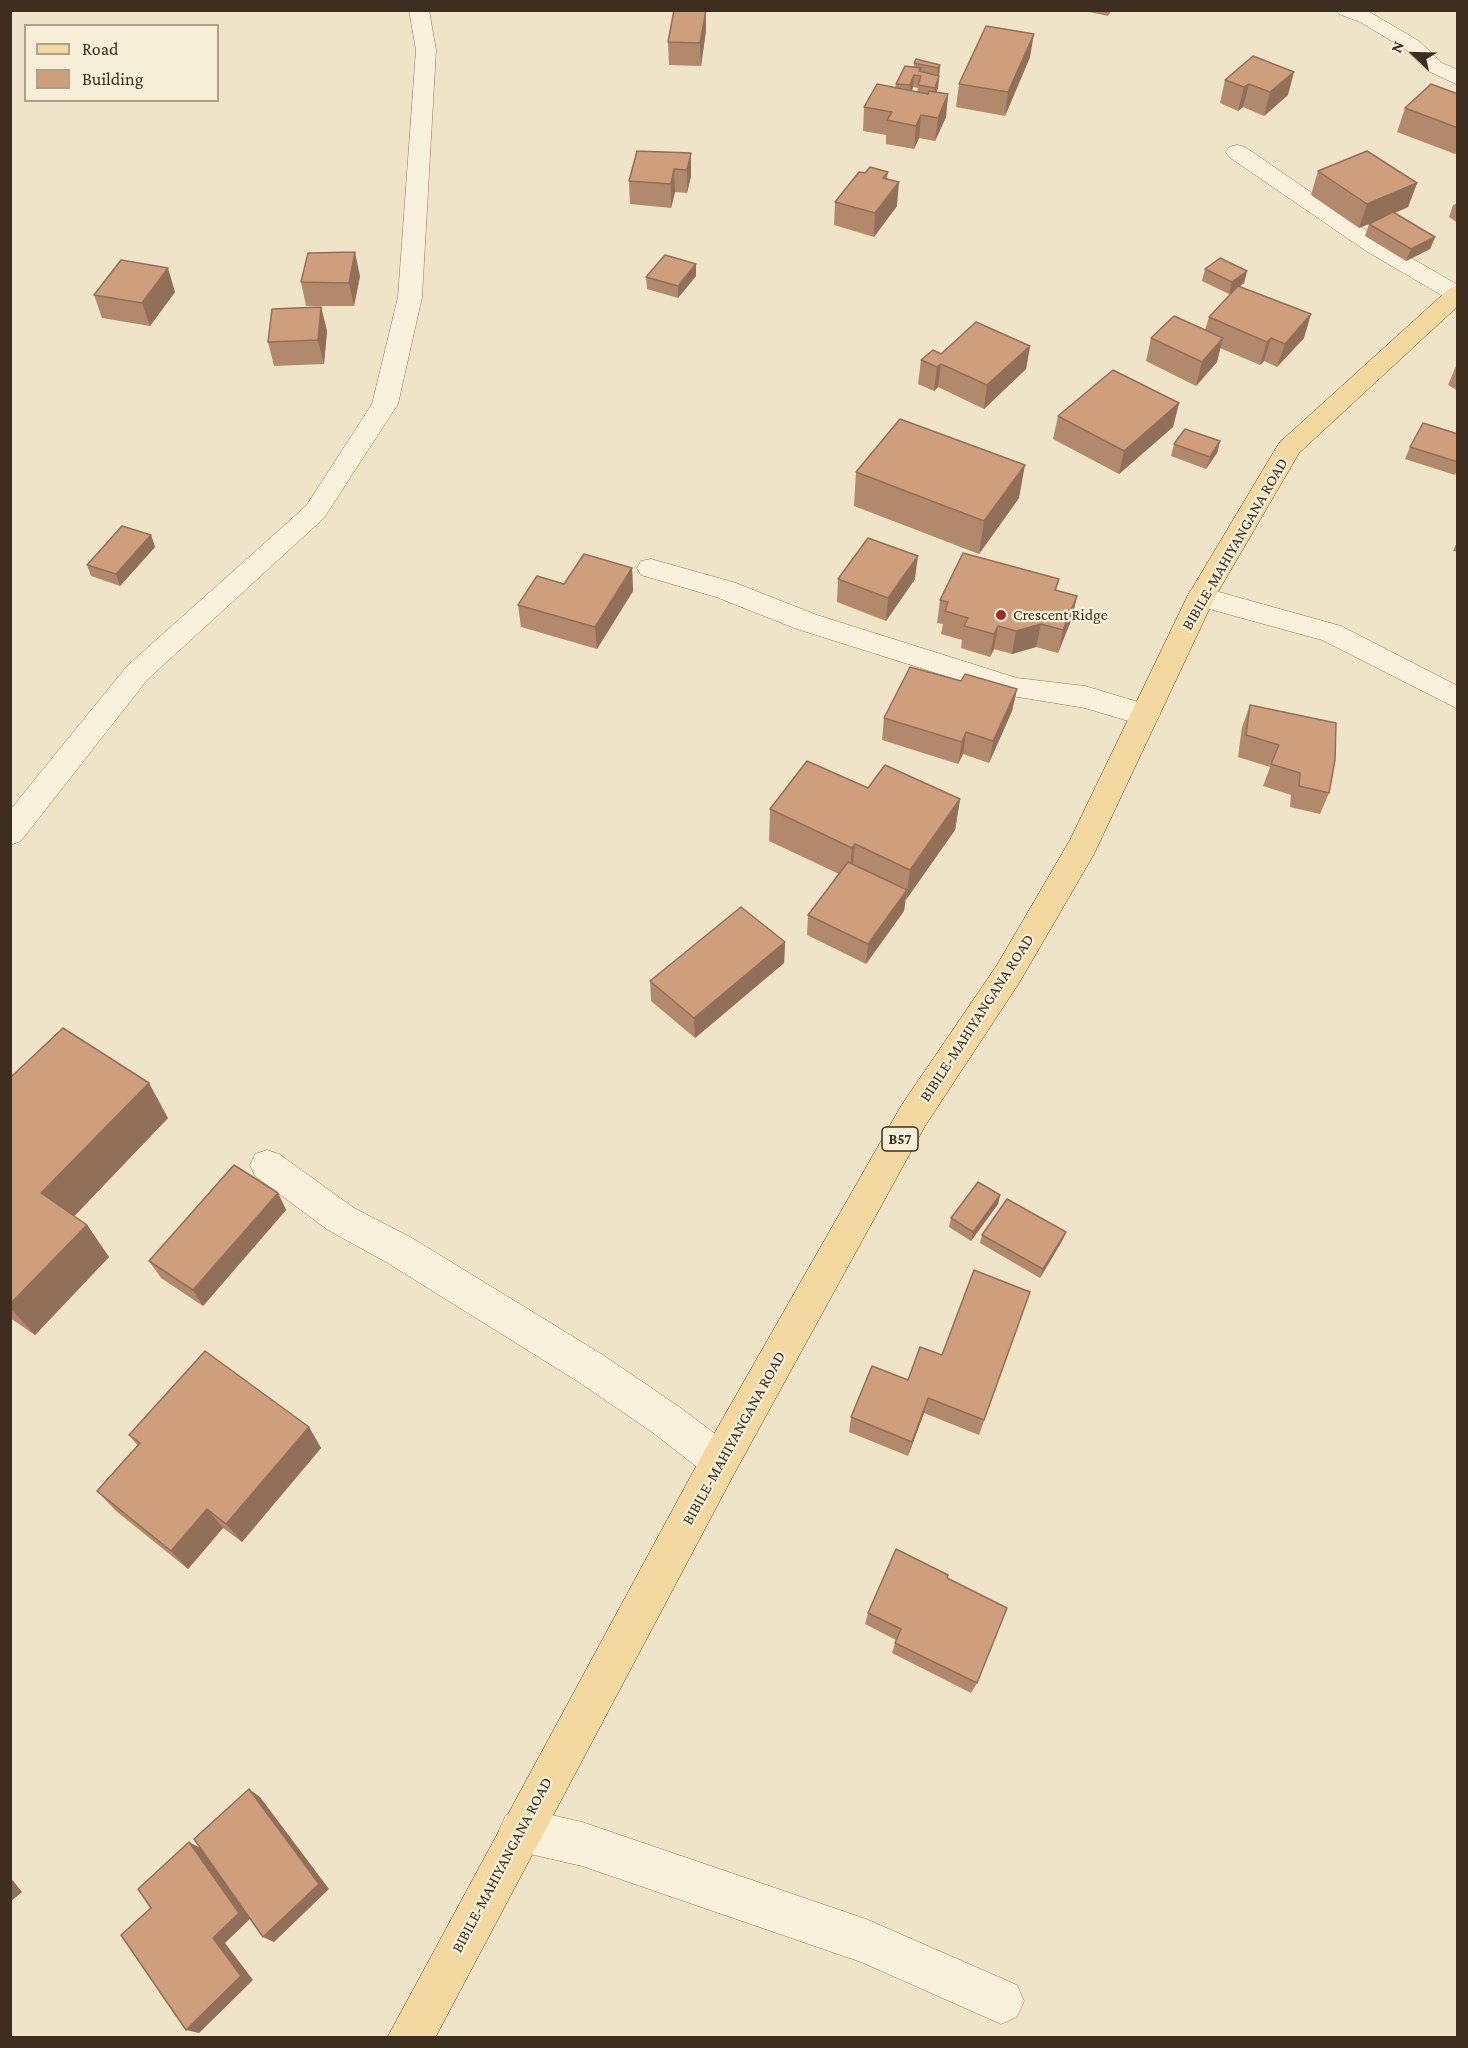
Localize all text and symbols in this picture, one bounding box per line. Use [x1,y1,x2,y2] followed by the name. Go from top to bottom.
[24,24,219,102] legend
[1384,24,1444,84] north arrow
[1387,38,1407,55] text: N
[82,39,119,59] text: Road
[82,69,143,89] text: Building
[1178,454,1292,634] street label: BIBILE-MAHIYANGANA ROAD
[1013,605,1108,625] place label: Crescent Ridge
[994,608,1008,622] marker: Crescent Ridge
[916,931,1038,1105] street label: BIBILE-MAHIYANGANA ROAD
[882,1127,918,1151] road number: B57
[678,1348,790,1528] street label: BIBILE-MAHIYANGANA ROAD
[448,1774,556,1956] street label: BIBILE-MAHIYANGANA ROAD

